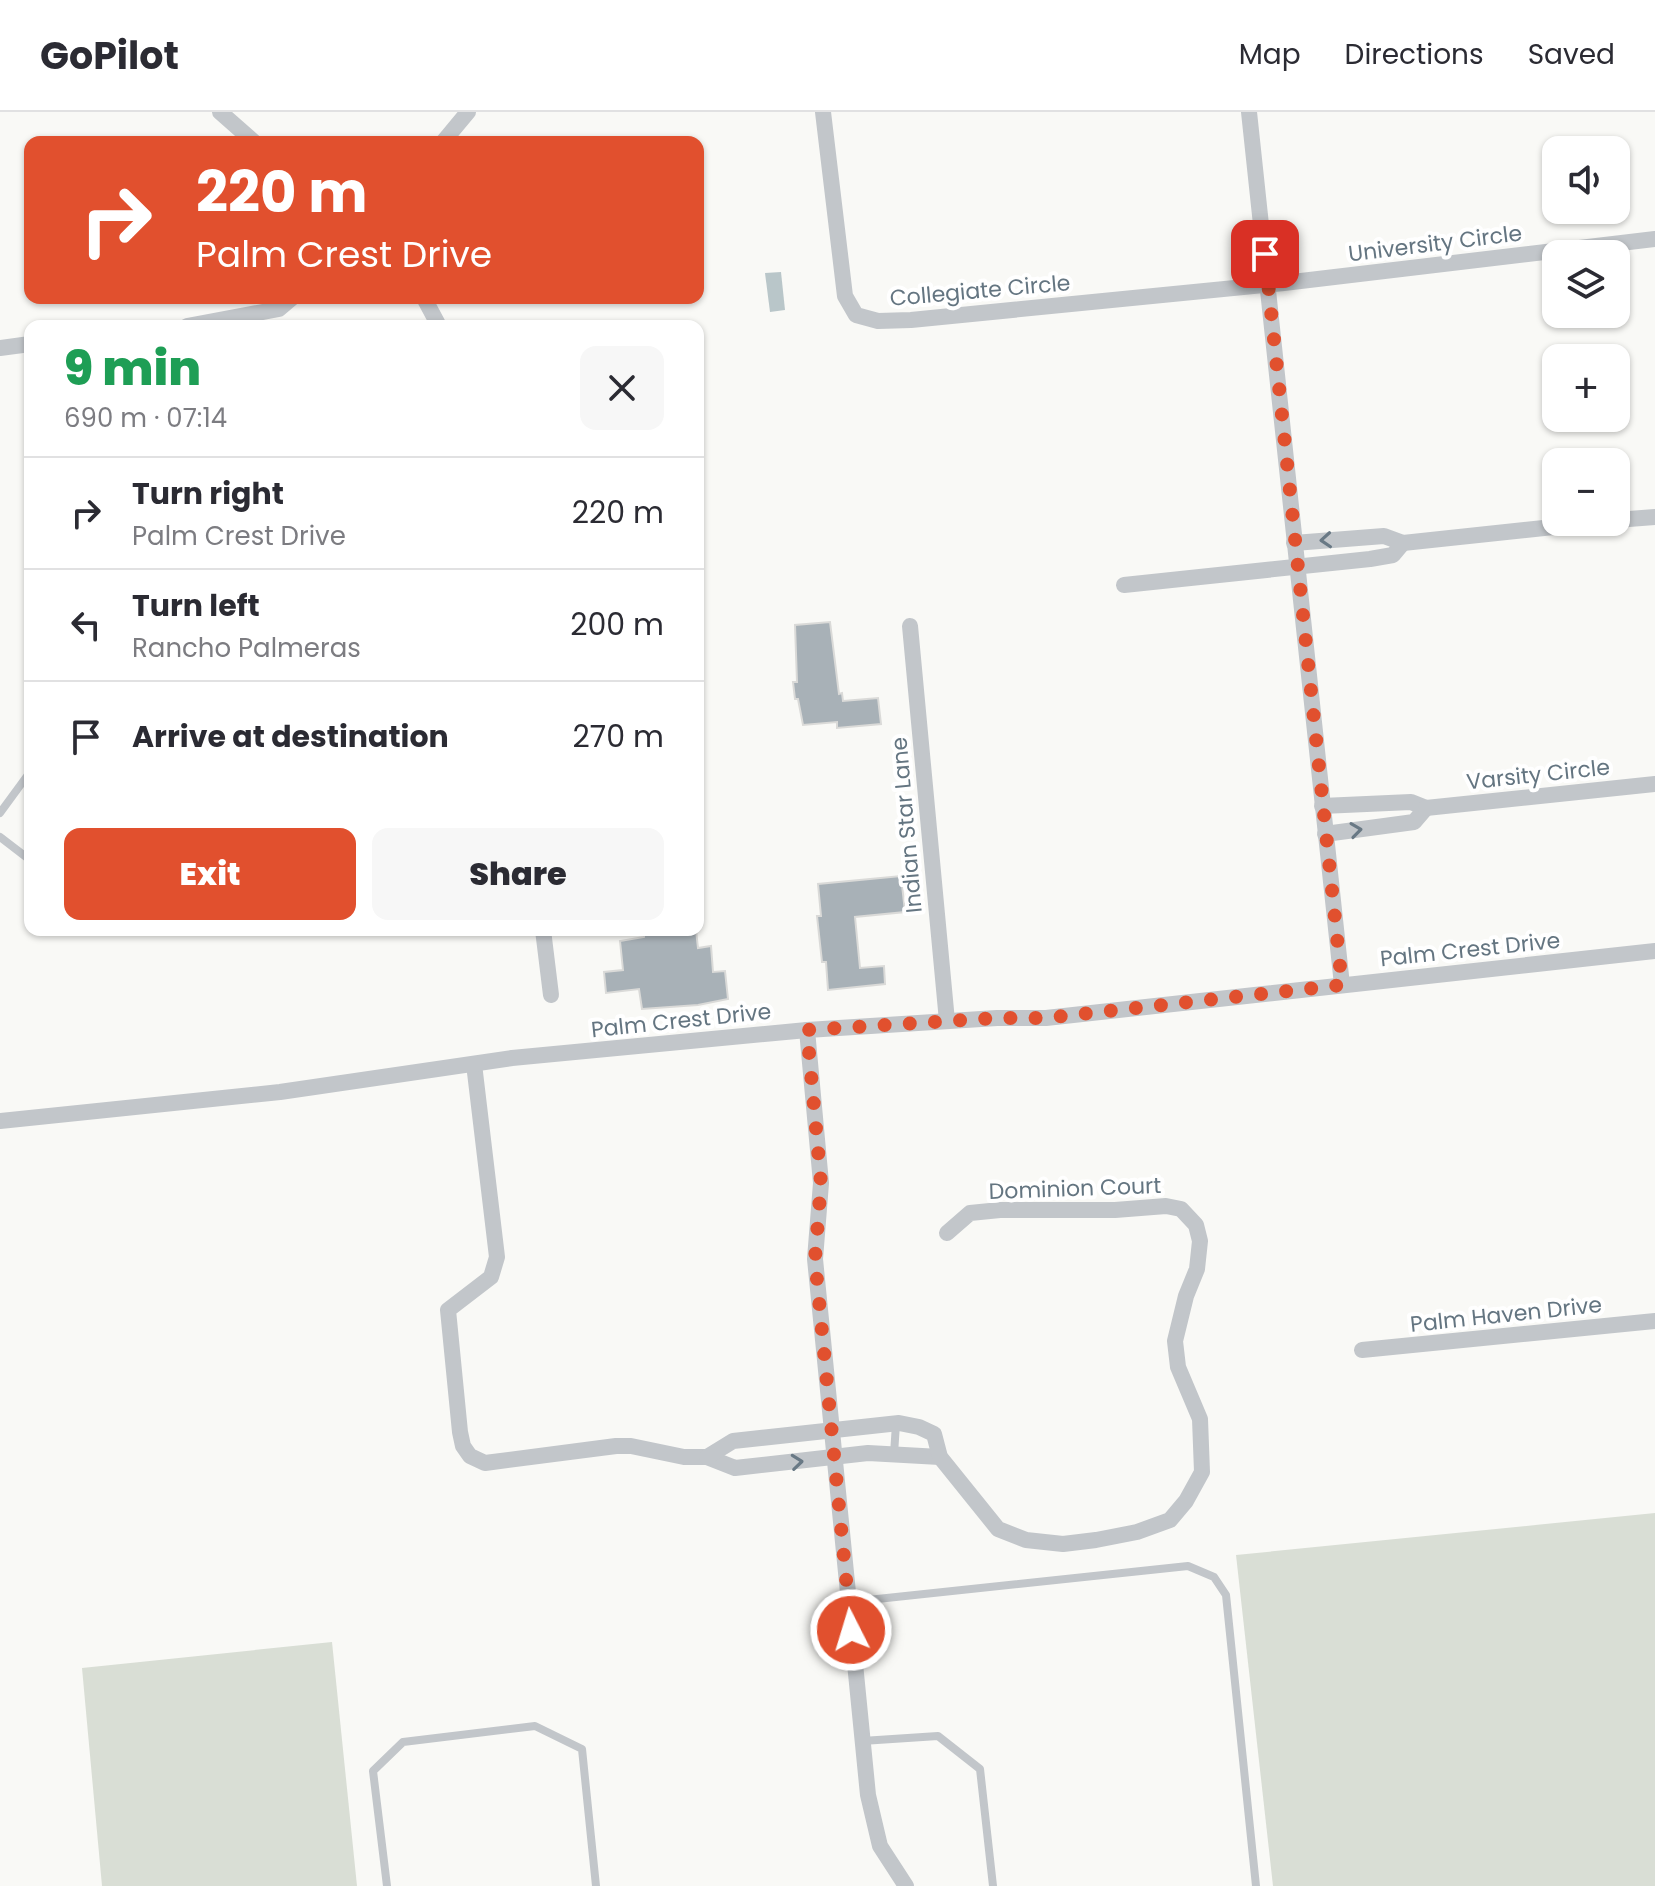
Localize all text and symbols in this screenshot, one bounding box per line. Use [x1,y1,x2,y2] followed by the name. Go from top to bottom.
[40,29,179,82] text: GoPilot
[1239,35,1301,74] text: Map
[1345,35,1484,74] text: Directions
[1528,35,1615,74] text: Saved
[1542,136,1630,536] map controls
[1542,136,1630,224] button: sound
[196,153,368,232] text: 220 m
[64,168,168,272] icon: right
[1346,217,1524,270] street label: University Circle
[1231,220,1299,288] pin
[196,229,492,280] text: Palm Crest Drive
[1243,232,1287,276] icon: arrive
[1542,240,1630,328] button: layers
[888,267,1072,314] street label: Collegiate Circle
[64,335,201,402] text: 9 min
[1542,344,1630,432] button: +
[580,346,664,430] button: close
[64,400,227,436] text: 690 m · 07:14
[1542,448,1630,536] button: −
[132,472,284,515] text: Turn right
[64,491,108,535] icon: right
[572,491,664,534] text: 220 m
[132,518,346,554] text: Palm Crest Drive
[1319,531,1332,548] one-way arrow
[132,584,260,627] text: Turn left
[64,603,108,647] icon: left
[570,603,664,646] text: 200 m
[132,630,361,666] text: Rancho Palmeras
[64,715,108,759] icon: arrive
[132,715,449,758] text: Arrive at destination
[573,715,664,758] text: 270 m
[883,736,930,914] street label: Indian Star Lane
[1465,752,1611,797] street label: Varsity Circle
[1349,822,1363,839] one-way arrow
[64,828,356,920] button: Exit
[372,828,664,920] button: Share
[1378,925,1562,974] street label: Palm Crest Drive
[589,996,773,1045] street label: Palm Crest Drive
[988,1170,1162,1207] street label: Dominion Court
[1409,1289,1604,1340] street label: Palm Haven Drive
[791,1454,804,1471] one-way arrow
[809,1588,893,1672] position arrow

